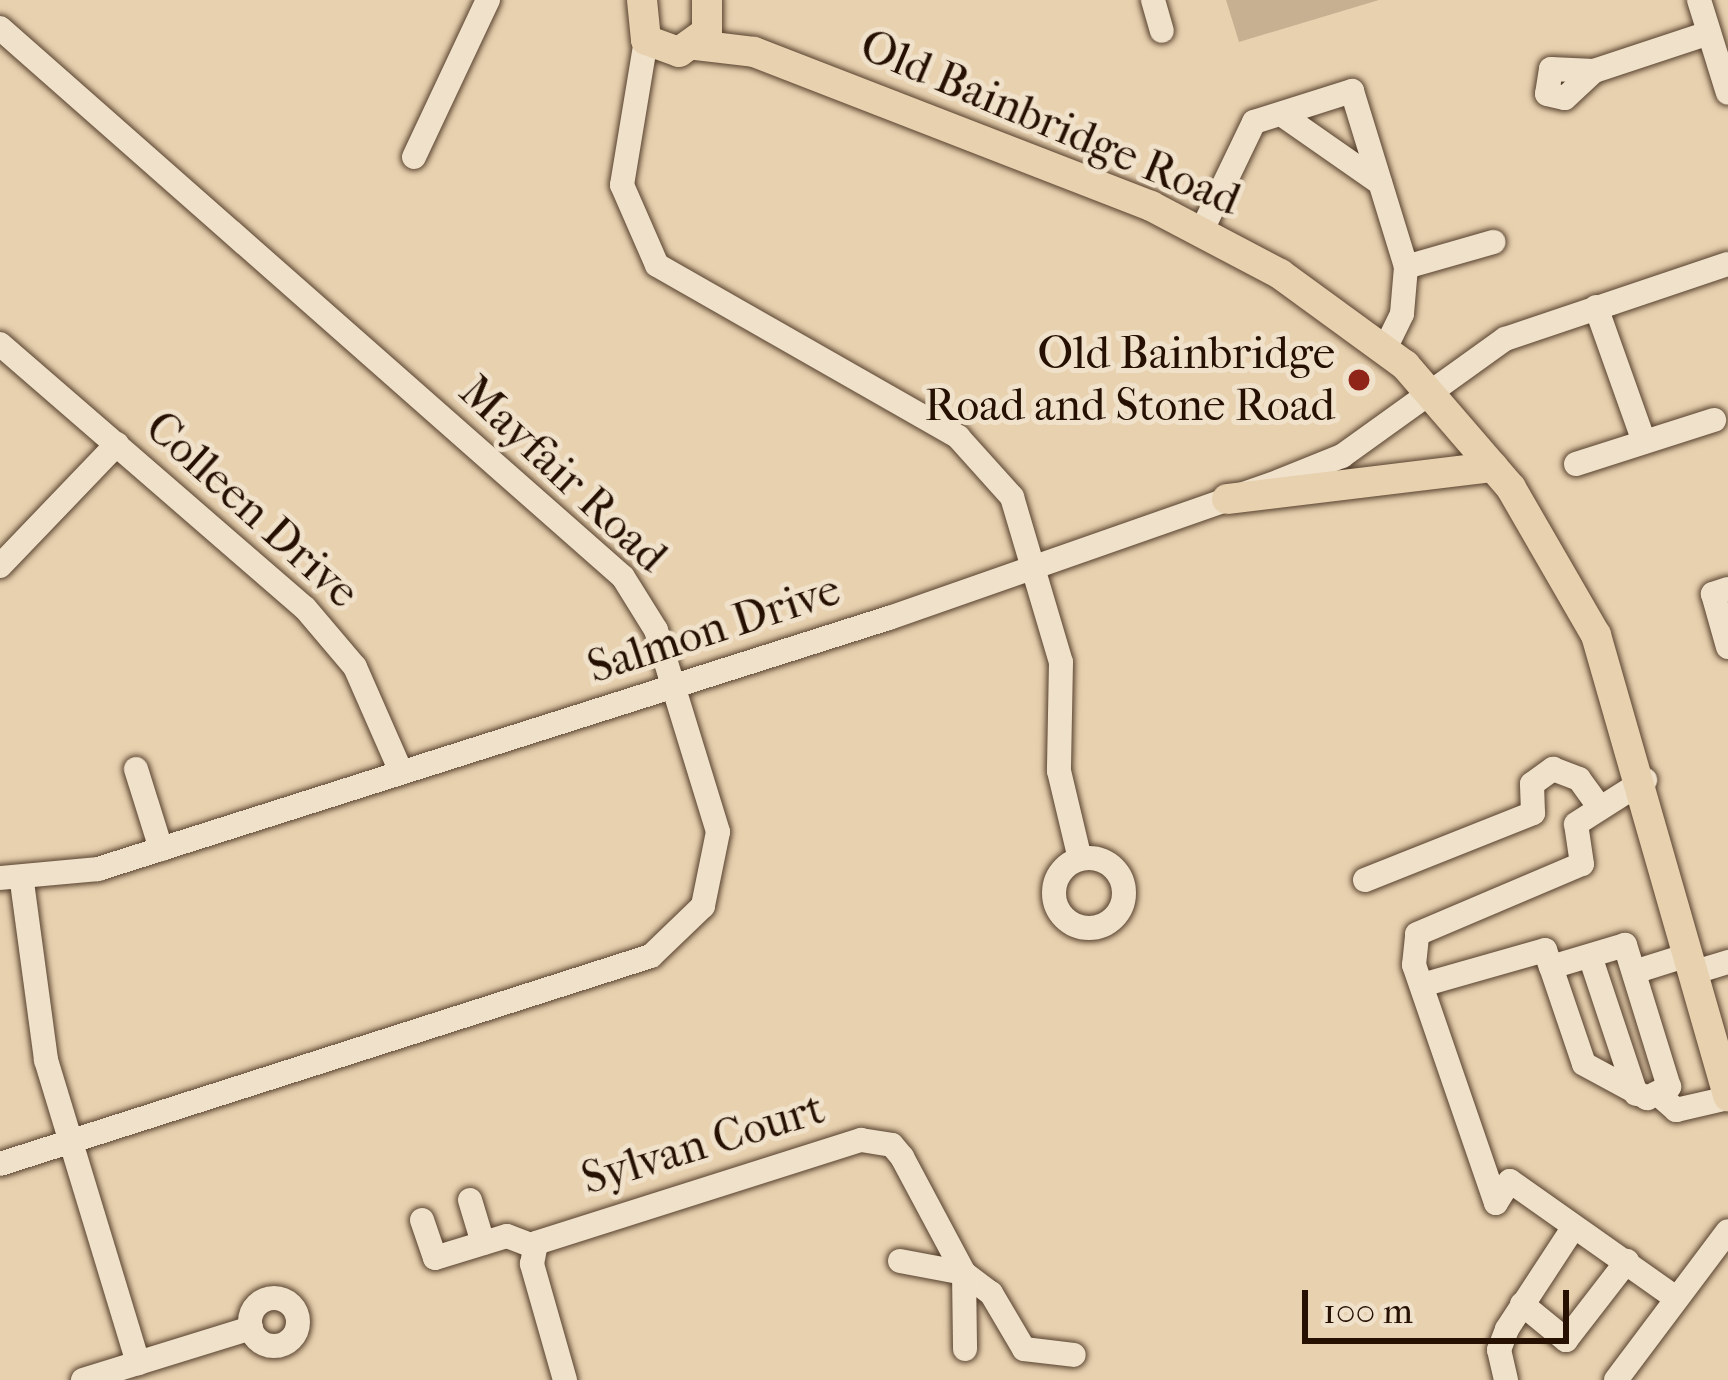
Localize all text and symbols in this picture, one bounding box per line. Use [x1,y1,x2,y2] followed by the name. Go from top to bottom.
[852,19,1248,227] street label: Old Bainbridge Road
[924,327,1335,433] place label: Old Bainbridge Road and Stone Road
[448,365,678,583] street label: Mayfair Road
[1346,367,1372,393] marker: Old Bainbridge Road and Stone Road
[135,400,369,620] street label: Colleen Drive
[581,563,847,695] street label: Salmon Drive
[575,1082,831,1206] street label: Sylvan Court
[1308,1266,1575,1340] scale bar
[1323,1290,1413,1332] text: 100 m

